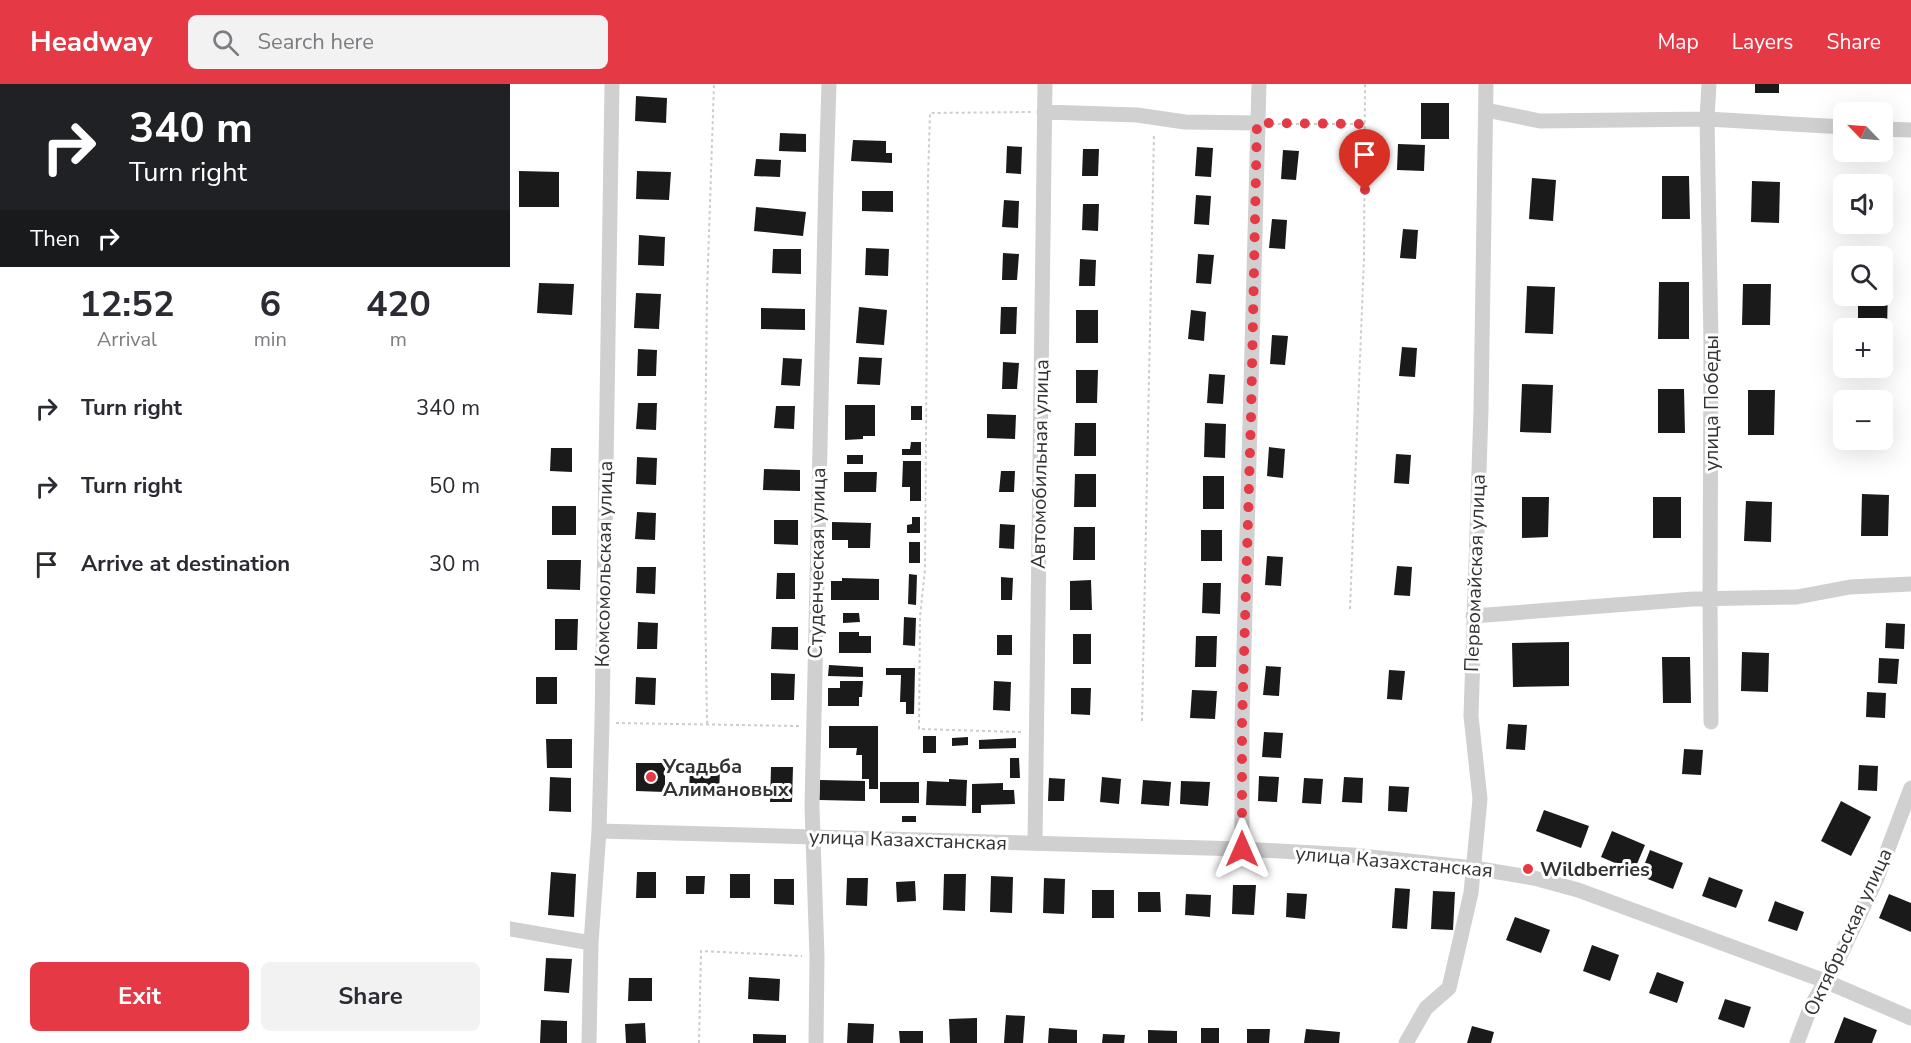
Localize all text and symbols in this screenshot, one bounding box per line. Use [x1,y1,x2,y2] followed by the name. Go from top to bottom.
[188,15,608,69] search box
[30,23,152,61] text: Headway
[209,26,242,59] icon: search
[257,27,374,57] text: Search here
[1657,28,1699,56] text: Map
[1732,28,1793,56] text: Layers
[1826,28,1881,56] text: Share
[129,100,253,157] text: 340 m
[1833,102,1893,162] north arrow
[1833,102,1893,450] map controls
[30,108,108,186] icon: right
[1339,129,1390,191] pin
[1348,138,1381,171] icon: arrive
[129,154,247,191] text: Turn right
[1833,174,1893,234] button: sound
[92,222,125,255] icon: right
[30,224,80,254] text: Then
[1833,246,1893,306] button: search
[79,280,175,329] text: 12:52
[259,280,281,329] text: 6
[366,280,431,329] text: 420
[1833,318,1893,378] button: +
[97,326,157,353] text: Arrival
[254,326,287,353] text: min
[390,326,407,353] text: m
[1698,335,1725,471] street label: улица Победы
[1025,359,1055,569] street label: Автомобильная улица
[1833,390,1893,450] button: −
[30,392,63,425] icon: right
[81,393,182,423] text: Turn right
[416,393,480,423] text: 340 m
[589,460,619,668] street label: Комсомольская улица
[802,467,832,659] street label: Студенческая улица
[30,470,63,503] icon: right
[81,471,182,501] text: Turn right
[429,471,480,501] text: 50 m
[1458,473,1492,673] street label: Первомайская улица
[30,548,63,581] icon: arrive
[81,549,290,579] text: Arrive at destination
[429,549,480,579] text: 30 m
[662,753,790,803] place label: Усадьба Алимановых
[644,770,658,784] marker: Усадьба Алимановых
[1210,817,1274,881] position arrow
[809,823,1007,857] street label: улица Казахстанская
[1294,840,1494,884] street label: улица Казахстанская
[1797,844,1899,1020] street label: Октябрьская улица
[1540,856,1650,883] place label: Wildberries
[1521,862,1535,876] marker: Wildberries
[30,962,249,1031] button: Exit
[261,962,480,1031] button: Share

